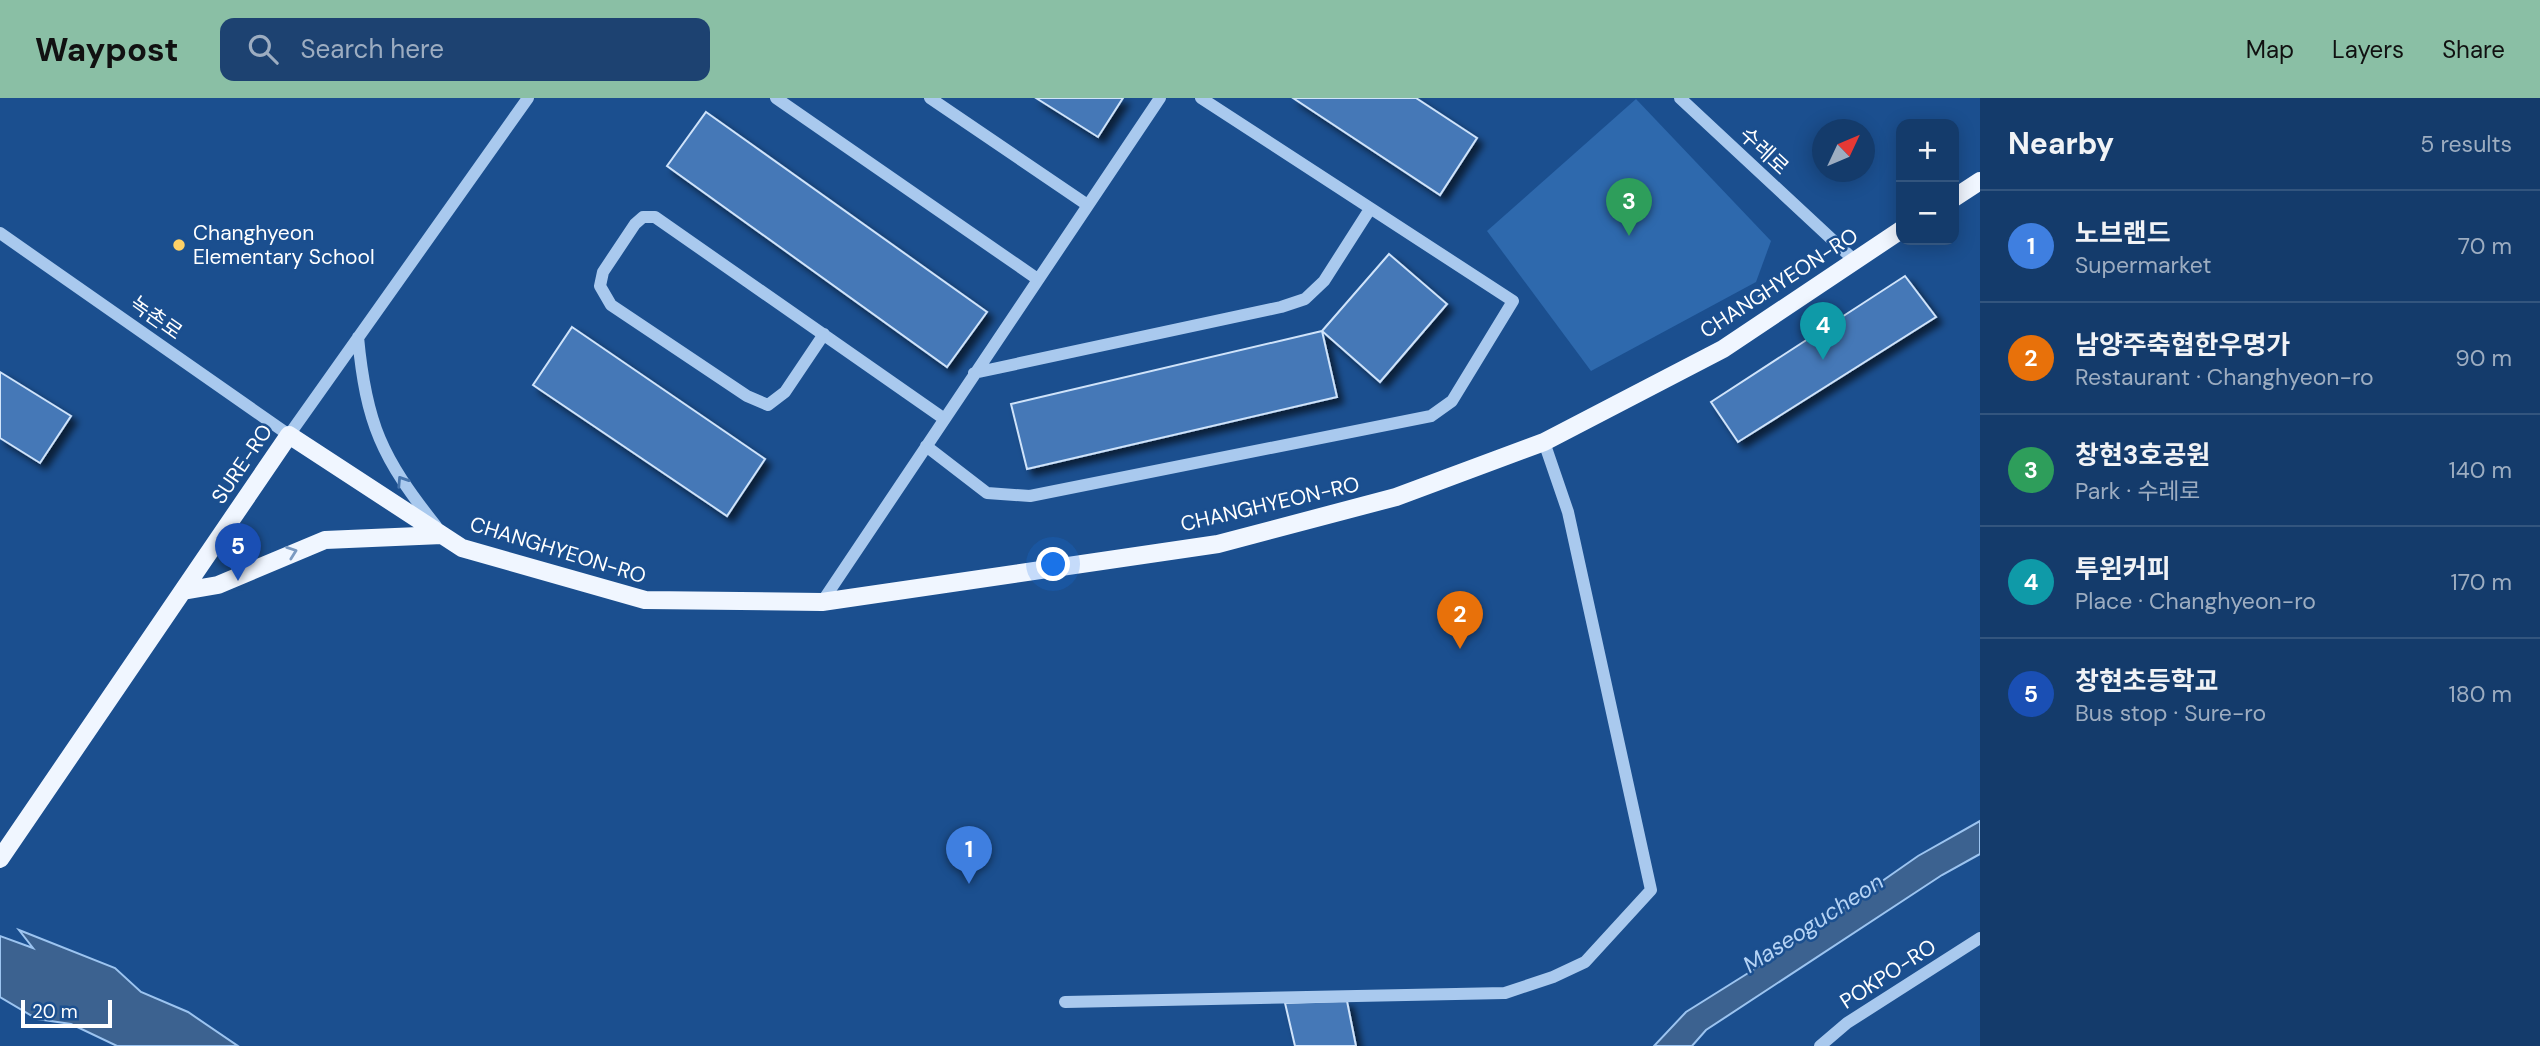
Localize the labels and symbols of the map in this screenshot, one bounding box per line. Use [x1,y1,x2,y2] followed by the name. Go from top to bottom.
[1812,119,1875,182] north arrow
[1733,121,1795,181] street label: 수레로
[1606,178,1652,236] pin: 3
[193,219,375,271] place label: Changhyeon Elementary School
[1695,221,1863,345] street label: CHANGHYEON-RO
[171,237,187,253] marker: Changhyeon Elementary School
[124,290,188,346] street label: 녹촌로
[1800,302,1846,360] pin: 4
[205,419,279,509] street label: SURE-RO
[1178,470,1362,538] street label: CHANGHYEON-RO
[397,475,410,488] one-way arrow
[466,510,650,590] street label: CHANGHYEON-RO
[215,523,261,581] pin: 5
[286,546,298,560] one-way arrow
[1036,547,1070,581] your location
[1437,591,1483,649] pin: 2
[946,826,992,884] pin: 1
[1737,866,1889,980] water label: Maseogucheon
[1835,933,1941,1015] street label: POKPO-RO
[21,997,112,1029] scale bar

